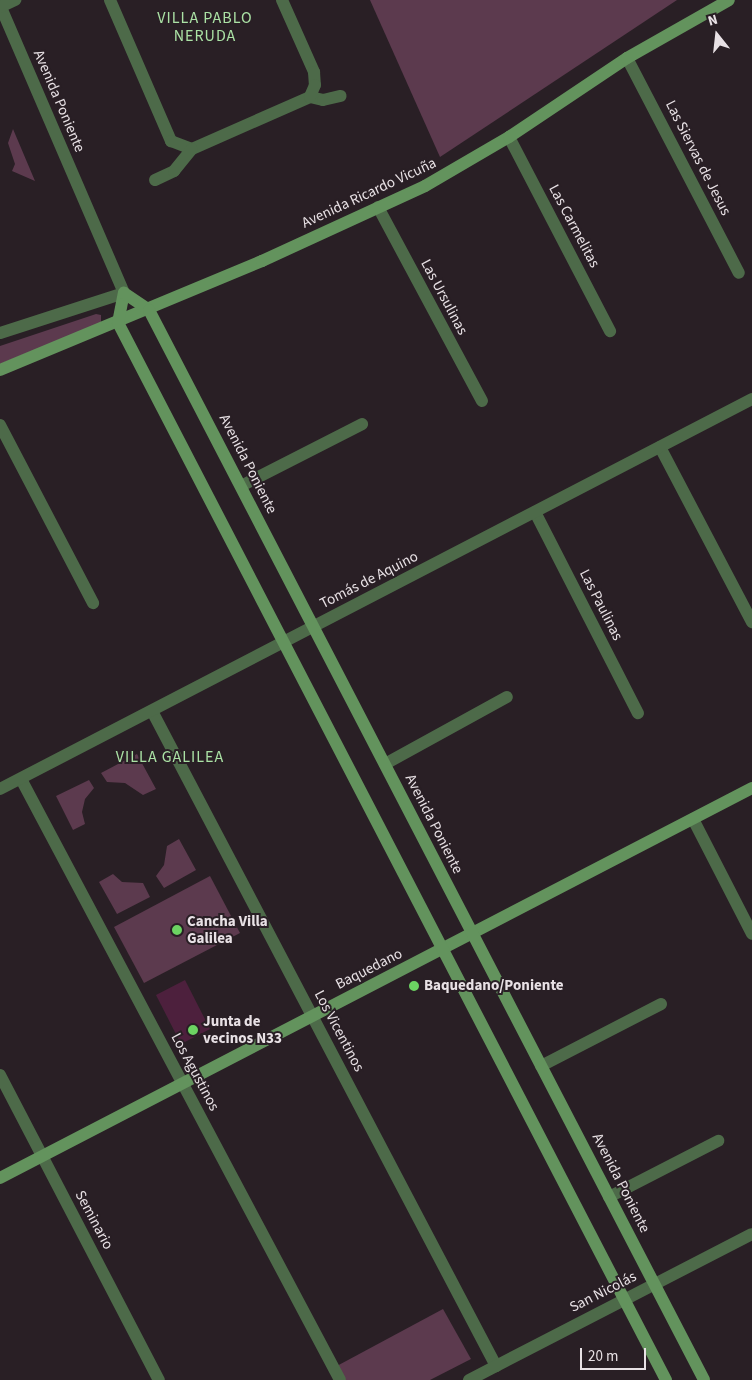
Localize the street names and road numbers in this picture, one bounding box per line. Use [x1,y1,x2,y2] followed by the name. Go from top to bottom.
[29,47,89,155] street label: Avenida Poniente
[661,98,735,218] street label: Las Siervas de Jesus
[299,154,439,232] street label: Avenida Ricardo Vicuña
[545,181,603,271] street label: Las Carmelitas
[417,256,471,338] street label: Las Ursulinas
[215,411,281,517] street label: Avenida Poniente
[317,547,421,613] street label: Tomás de Aquino
[575,566,627,644] street label: Las Paulinas
[401,771,467,877] street label: Avenida Poniente
[333,945,405,993] street label: Baquedano
[310,987,368,1075] street label: Los Vicentinos
[167,1030,223,1114] street label: Los Agustinos
[588,1130,654,1236] street label: Avenida Poniente
[71,1187,117,1253] street label: Seminario
[567,1268,639,1316] street label: San Nicolás

